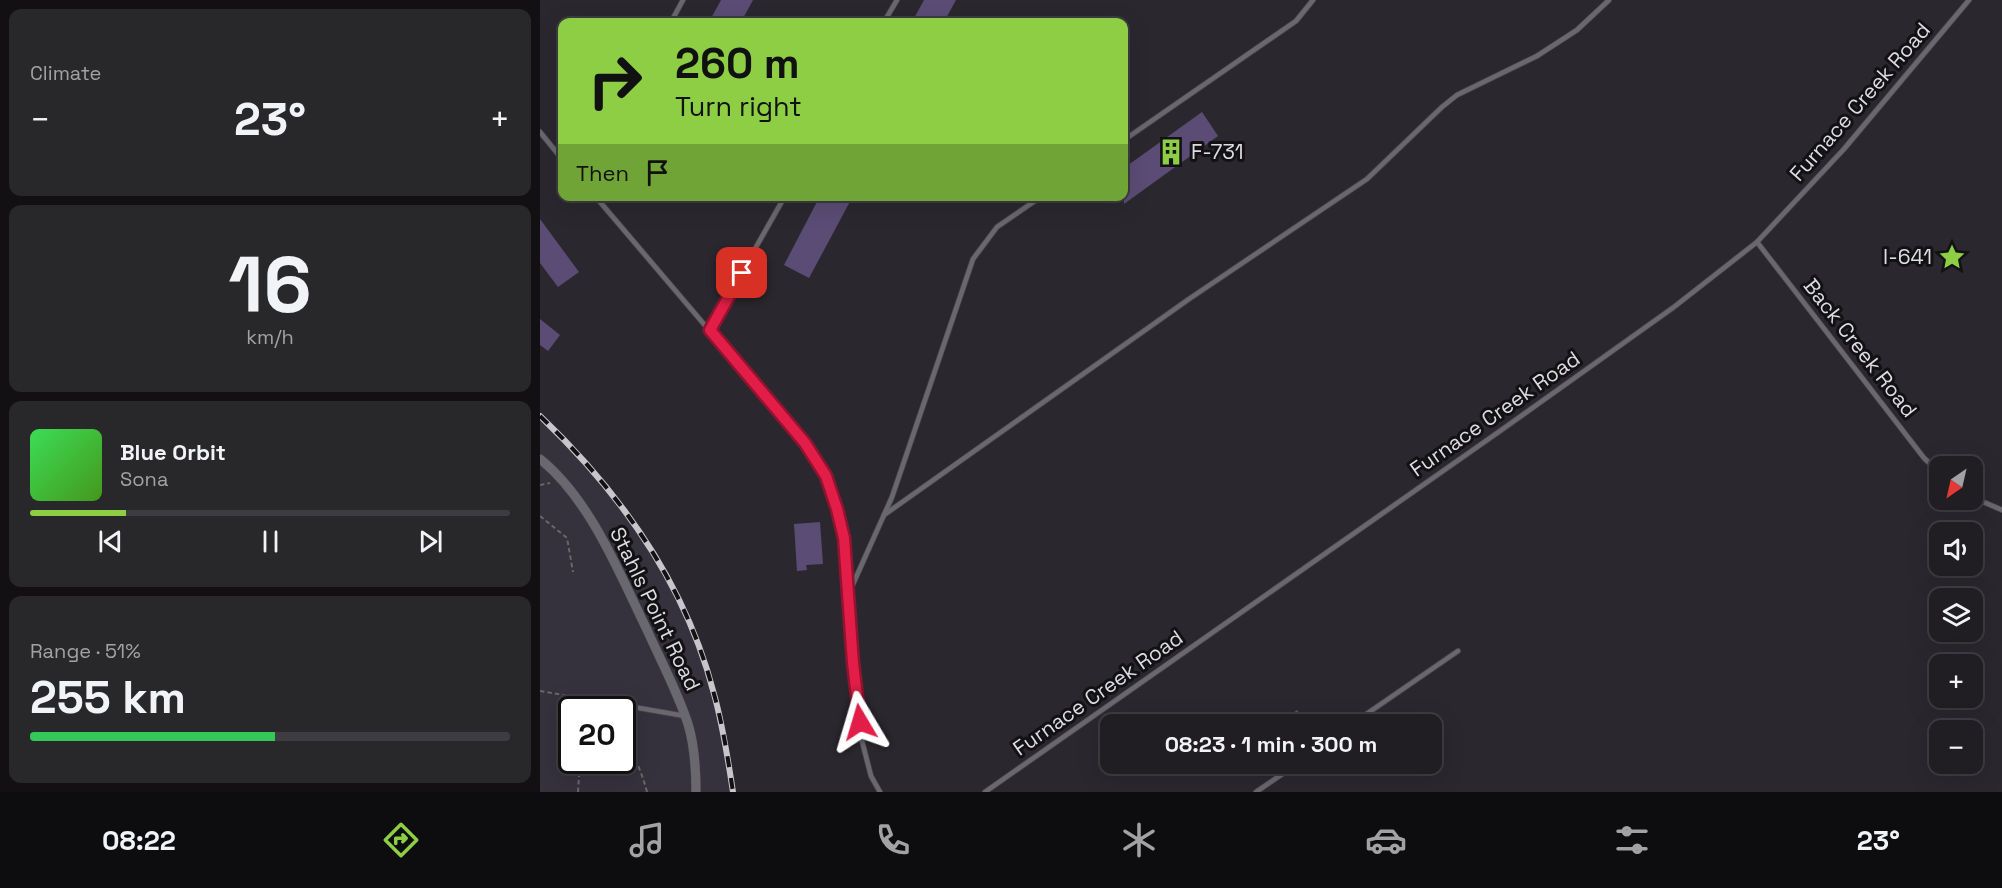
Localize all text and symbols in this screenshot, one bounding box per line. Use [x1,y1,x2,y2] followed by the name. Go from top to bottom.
[1783,17,1936,186] street label: Furnace Creek Road
[675,37,800,90] text: 260 m
[576,42,654,120] icon: right
[30,60,101,86] text: Climate
[675,89,802,124] text: Turn right
[234,91,306,148] text: 23°
[30,99,50,141] text: −
[490,99,510,141] text: +
[1156,137,1186,167] building icon: F-731
[1191,138,1244,165] place label: F-731
[641,156,674,189] icon: arrive
[576,159,629,187] text: Then
[228,235,312,335] text: 16
[1937,242,1967,272] place icon: I-641
[1883,243,1932,270] place label: I-641
[716,247,767,298] pin
[725,256,758,289] icon: arrive
[1798,273,1923,423] street label: Back Creek Road
[246,324,294,350] text: km/h
[1405,345,1585,482] street label: Furnace Creek Road
[120,438,226,466] text: Blue Orbit
[1929,456,1983,510] north arrow
[1929,456,1983,774] map controls
[120,466,168,492] text: Sona
[1929,522,1983,576] button: sound
[604,523,707,695] street label: Stahls Point Road
[94,525,127,558] icon: previous
[254,525,287,558] icon: pause
[414,525,447,558] icon: next
[1929,588,1983,642] button: layers
[1008,624,1188,761] street label: Furnace Creek Road
[30,638,141,664] text: Range · 51%
[1929,654,1983,708] button: +
[30,669,186,726] text: 255 km
[828,690,892,754] position arrow
[558,696,636,774] speed limit sign: 20
[1929,720,1983,774] button: −
[1165,730,1377,758] text: 08:23 · 1 min · 300 m
[380,819,422,861] icon: directions
[626,819,668,861] icon: music
[872,819,914,861] icon: phone
[1118,819,1160,861] icon: climate
[1365,819,1407,861] icon: car
[1611,819,1653,861] icon: filters
[102,823,176,858] text: 08:22
[1857,823,1900,858] text: 23°

